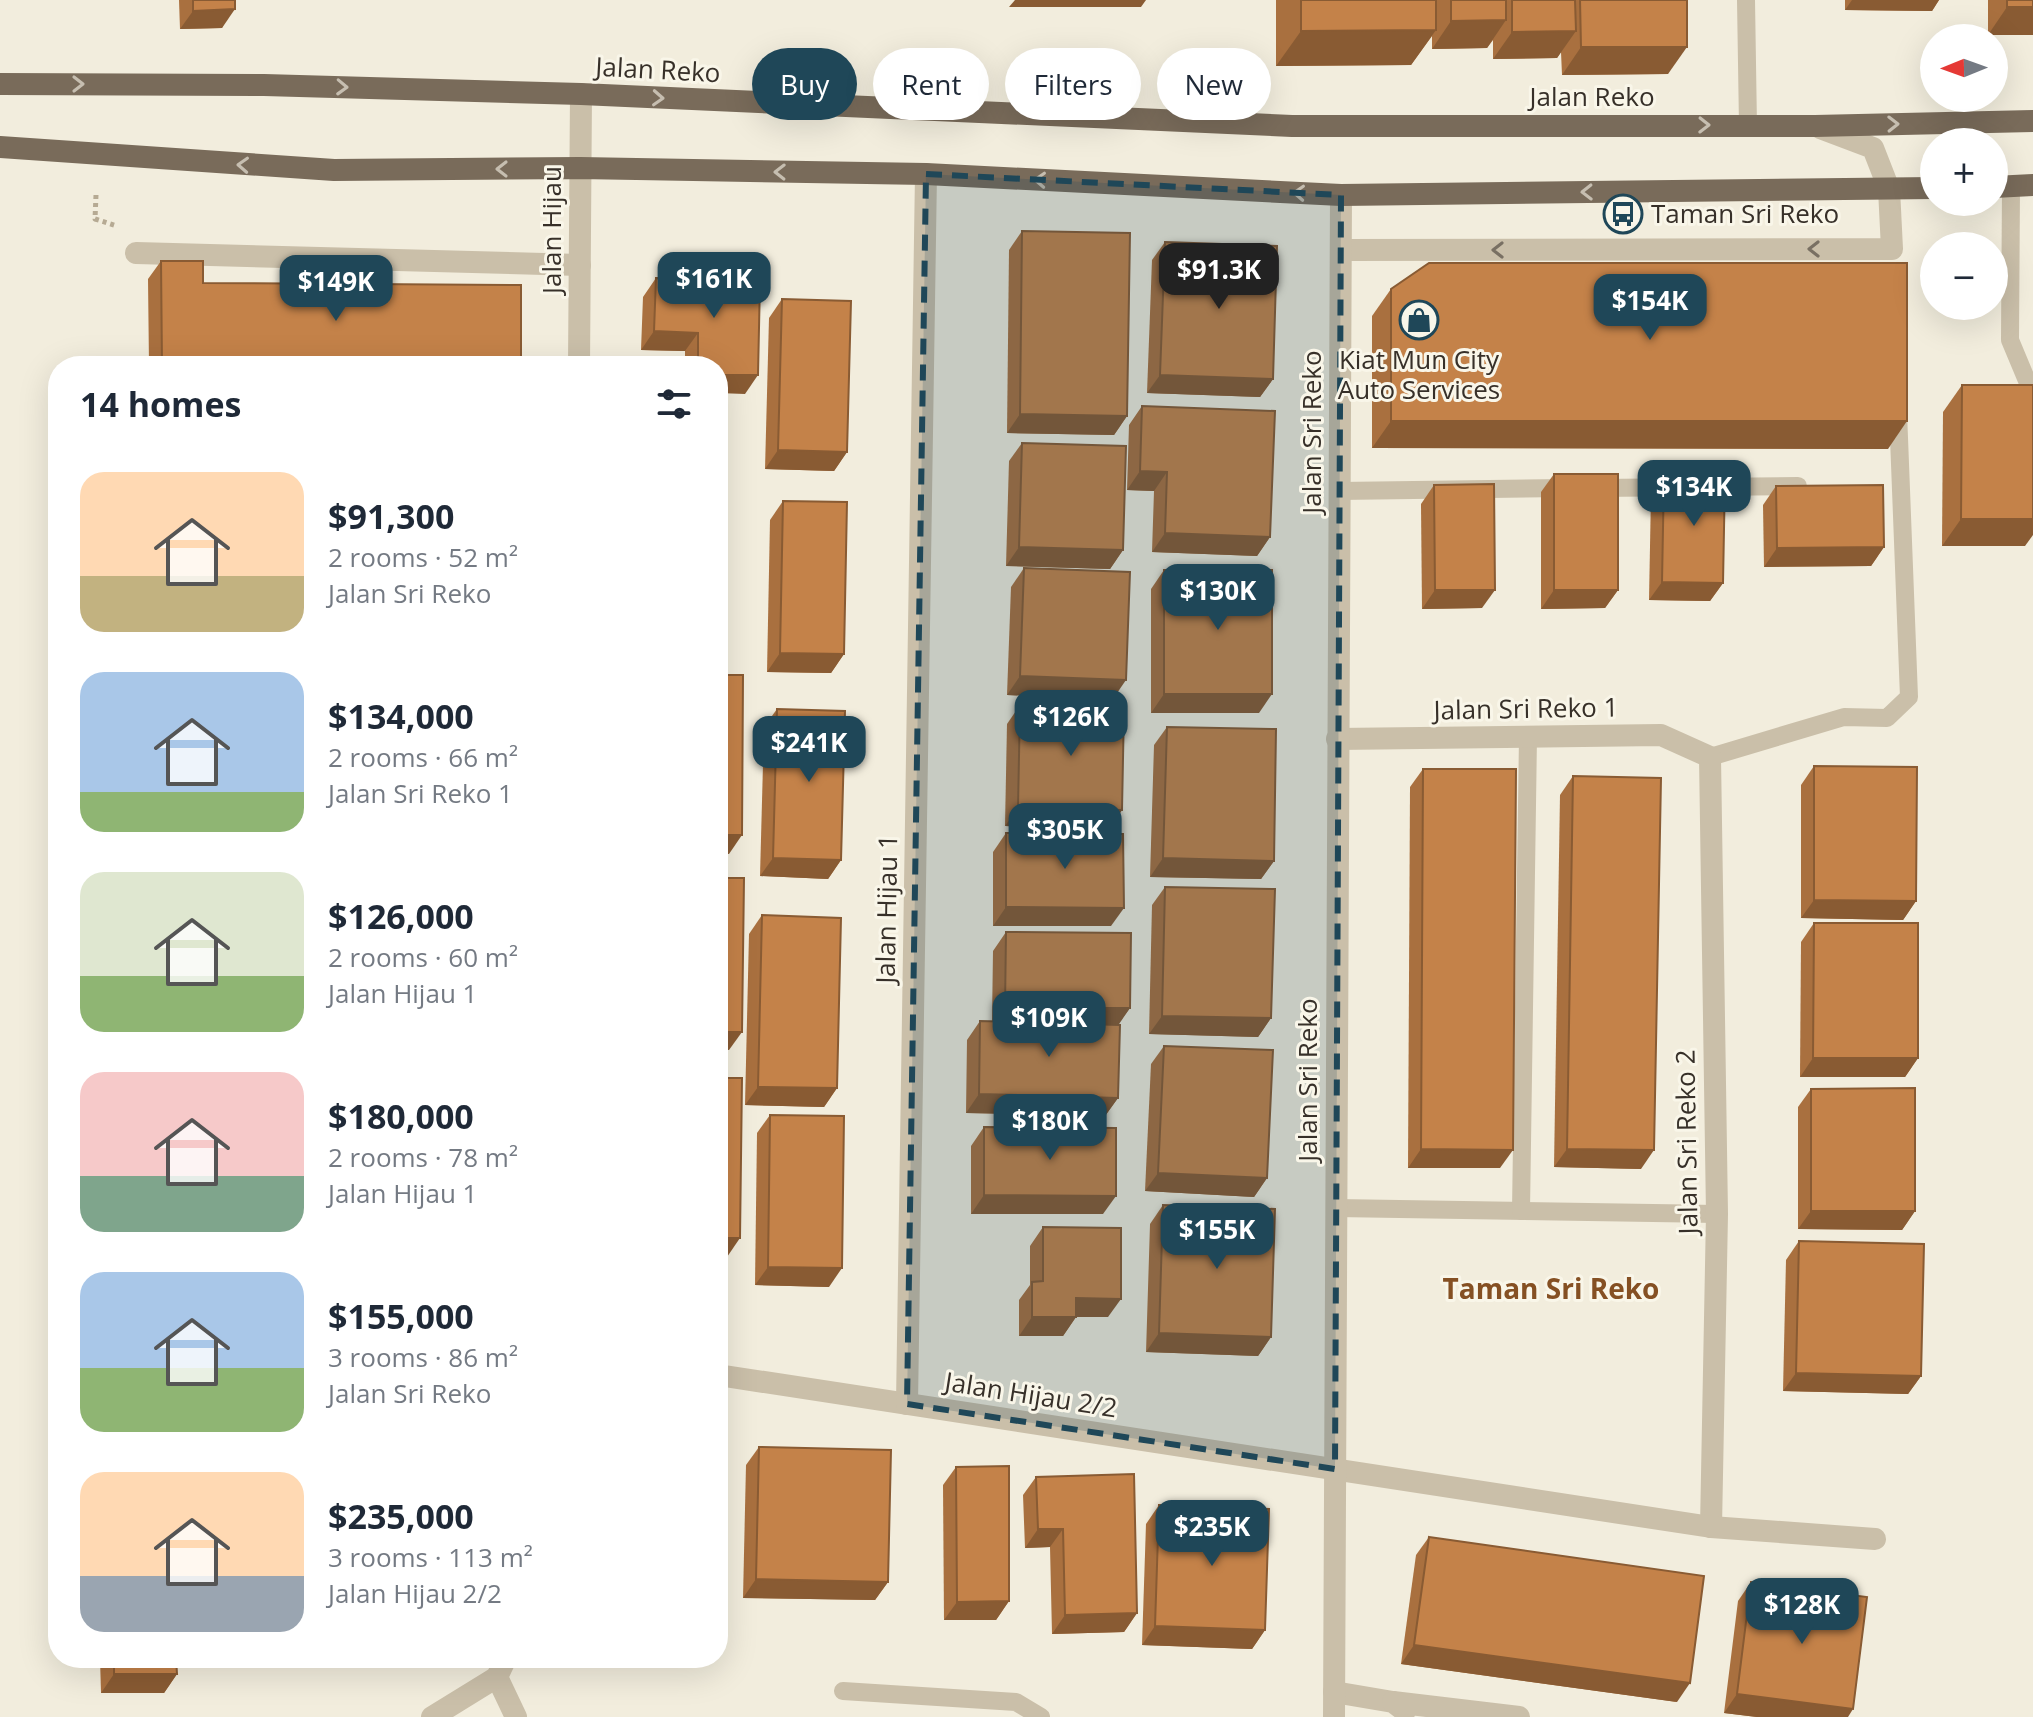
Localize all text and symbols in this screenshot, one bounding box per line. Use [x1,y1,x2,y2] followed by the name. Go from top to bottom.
[1920,24,2008,112] north arrow
[1920,24,2008,320] map controls
[592,48,721,90] street label: Jalan Reko
[752,48,857,120] chip: Buy
[873,48,989,120] chip: Rent
[1005,48,1141,120] chip: Filters
[1157,48,1271,120] chip: New
[72,75,85,93] one-way arrow
[1526,78,1655,114] street label: Jalan Reko
[336,79,349,96] one-way arrow
[652,89,665,106] one-way arrow
[1887,116,1900,133] one-way arrow
[1698,117,1711,134] one-way arrow
[1920,128,2008,216] button: +
[236,157,249,174] one-way arrow
[495,160,508,178] one-way arrow
[773,163,786,180] one-way arrow
[533,166,569,297] street label: Jalan Hijau
[1033,172,1046,189] one-way arrow
[1580,184,1593,201] one-way arrow
[1292,185,1305,202] one-way arrow
[1602,193,1644,235] bus stop icon: Taman Sri Reko
[1651,195,1839,231] place label: Taman Sri Reko
[1920,232,2008,320] button: −
[1807,240,1820,258] one-way arrow
[1491,241,1504,259] one-way arrow
[1154,243,1284,311] pin: $91.3K
[1177,251,1261,287] text: $91.3K
[658,252,770,320] pin: $161K
[280,255,392,323] pin: $149K
[676,260,752,296] text: $161K
[298,263,374,299] text: $149K
[1594,274,1706,342] pin: $154K
[1612,282,1688,318] text: $154K
[1398,299,1440,341] shop icon: Kiat Mun City Auto Services
[1338,341,1500,407] place label: Kiat Mun City Auto Services
[1293,350,1329,517] street label: Jalan Sri Reko
[80,381,241,427] text: 14 homes
[652,382,696,426] icon: filters
[1638,460,1750,528] pin: $134K
[1656,468,1732,504] text: $134K
[328,493,454,539] text: $91,300
[144,504,240,600] icon: home
[328,539,518,575] text: 2 rooms · 52 m²
[1162,564,1274,632] pin: $130K
[1180,572,1256,608] text: $130K
[328,575,491,611] text: Jalan Sri Reko
[1430,688,1619,728] street label: Jalan Sri Reko 1
[1015,690,1127,758] pin: $126K
[328,693,474,739] text: $134,000
[1033,698,1109,734] text: $126K
[144,704,240,800] icon: home
[753,716,865,784] pin: $241K
[771,724,847,760] text: $241K
[328,739,518,775] text: 2 rooms · 66 m²
[328,775,513,811] text: Jalan Sri Reko 1
[1009,803,1121,871] pin: $305K
[1027,811,1103,847] text: $305K
[867,834,905,987] street label: Jalan Hijau 1
[328,893,474,939] text: $126,000
[144,904,240,1000] icon: home
[328,939,518,975] text: 2 rooms · 60 m²
[328,975,477,1011] text: Jalan Hijau 1
[993,991,1105,1059] pin: $109K
[1289,998,1325,1165] street label: Jalan Sri Reko
[1011,999,1087,1035] text: $109K
[1666,1049,1706,1238] street label: Jalan Sri Reko 2
[328,1093,474,1139] text: $180,000
[994,1094,1106,1162] pin: $180K
[1012,1102,1088,1138] text: $180K
[144,1104,240,1200] icon: home
[328,1139,518,1175] text: 2 rooms · 78 m²
[328,1175,477,1211] text: Jalan Hijau 1
[1161,1203,1273,1271] pin: $155K
[1179,1211,1255,1247] text: $155K
[1443,1269,1659,1307] district label: Taman Sri Reko
[328,1293,474,1339] text: $155,000
[144,1304,240,1400] icon: home
[328,1339,518,1375] text: 3 rooms · 86 m²
[940,1362,1120,1425] street label: Jalan Hijau 2/2
[328,1375,491,1411] text: Jalan Sri Reko
[328,1493,474,1539] text: $235,000
[1156,1500,1268,1568] pin: $235K
[144,1504,240,1600] icon: home
[1174,1508,1250,1544] text: $235K
[328,1539,533,1575] text: 3 rooms · 113 m²
[328,1575,502,1611] text: Jalan Hijau 2/2
[1746,1578,1858,1646] pin: $128K
[1764,1586,1840,1622] text: $128K

